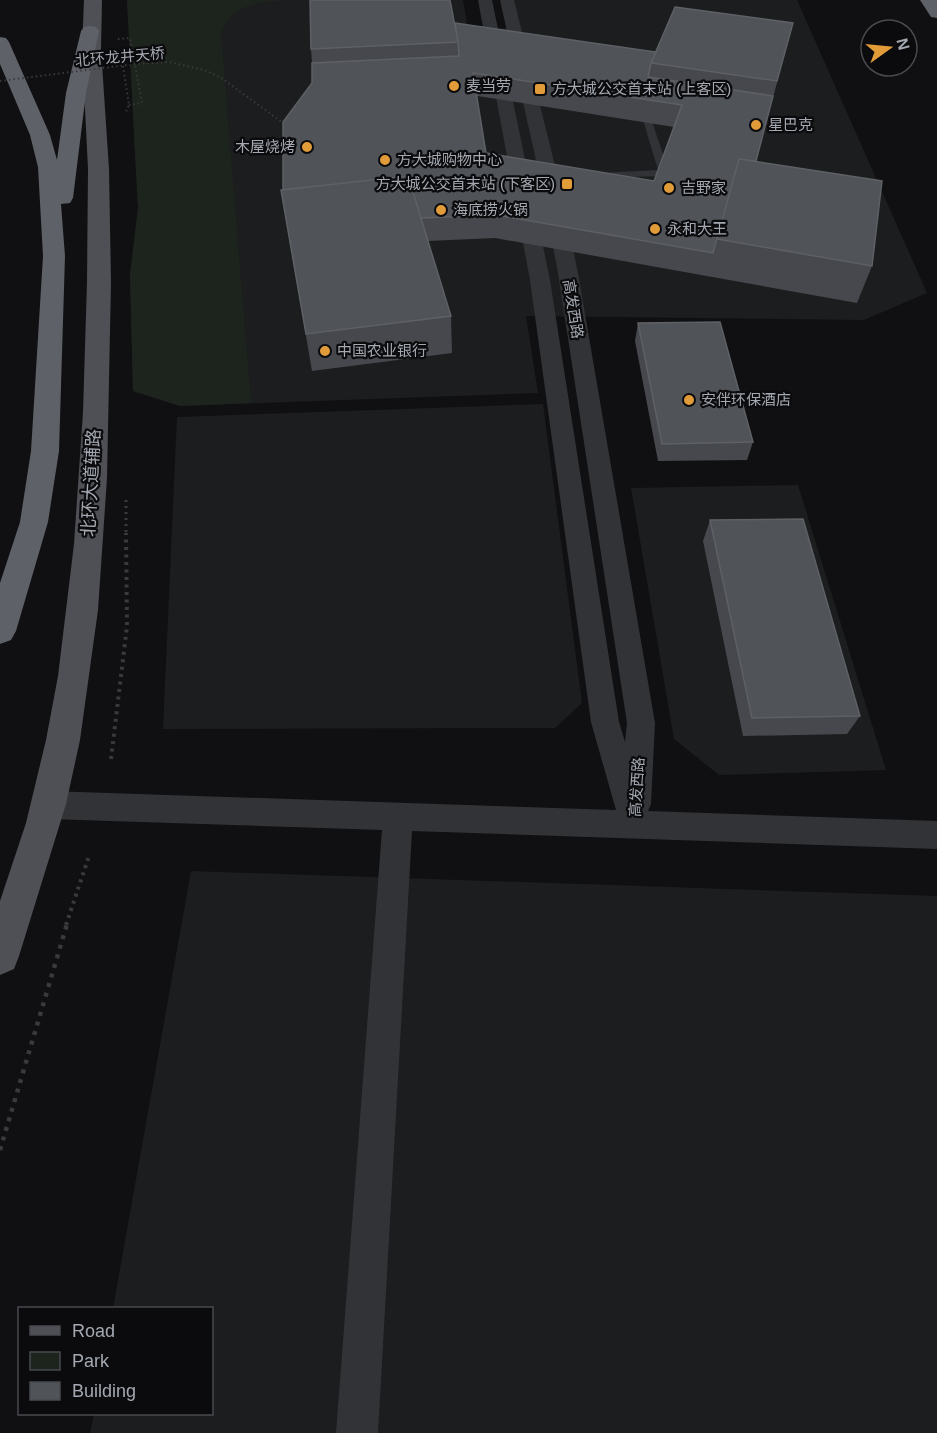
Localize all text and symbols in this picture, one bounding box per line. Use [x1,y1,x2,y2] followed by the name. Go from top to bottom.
[859,18,919,78] north arrow
[893,36,913,52] text: N
[74,44,166,69] street label: 北环龙井天桥
[466,77,511,94] place label: 麦当劳
[447,79,461,93] marker: 麦当劳
[552,80,731,97] place label: 方大城公交首末站 (上客区)
[533,82,547,96] marker: 方大城公交首末站 (上客区)
[768,116,813,133] place label: 星巴克
[749,118,763,132] marker: 星巴克
[235,138,295,155] place label: 木屋烧烤
[300,140,314,154] marker: 木屋烧烤
[397,151,502,168] place label: 方大城购物中心
[378,153,392,167] marker: 方大城购物中心
[376,175,555,192] place label: 方大城公交首末站 (下客区)
[560,177,574,191] marker: 方大城公交首末站 (下客区)
[681,179,726,196] place label: 吉野家
[662,181,676,195] marker: 吉野家
[453,201,528,218] place label: 海底捞火锅
[434,203,448,217] marker: 海底捞火锅
[667,220,727,237] place label: 永和大王
[648,222,662,236] marker: 永和大王
[560,278,587,340] street label: 高发西路
[337,342,427,359] place label: 中国农业银行
[318,344,332,358] marker: 中国农业银行
[701,391,791,408] place label: 安伴环保酒店
[682,393,696,407] marker: 安伴环保酒店
[78,429,104,537] street label: 北环大道辅路
[626,756,647,817] street label: 高发西路
[18,1307,213,1415] legend
[72,1321,115,1341] text: Road
[72,1351,110,1371] text: Park
[72,1381,136,1401] text: Building

